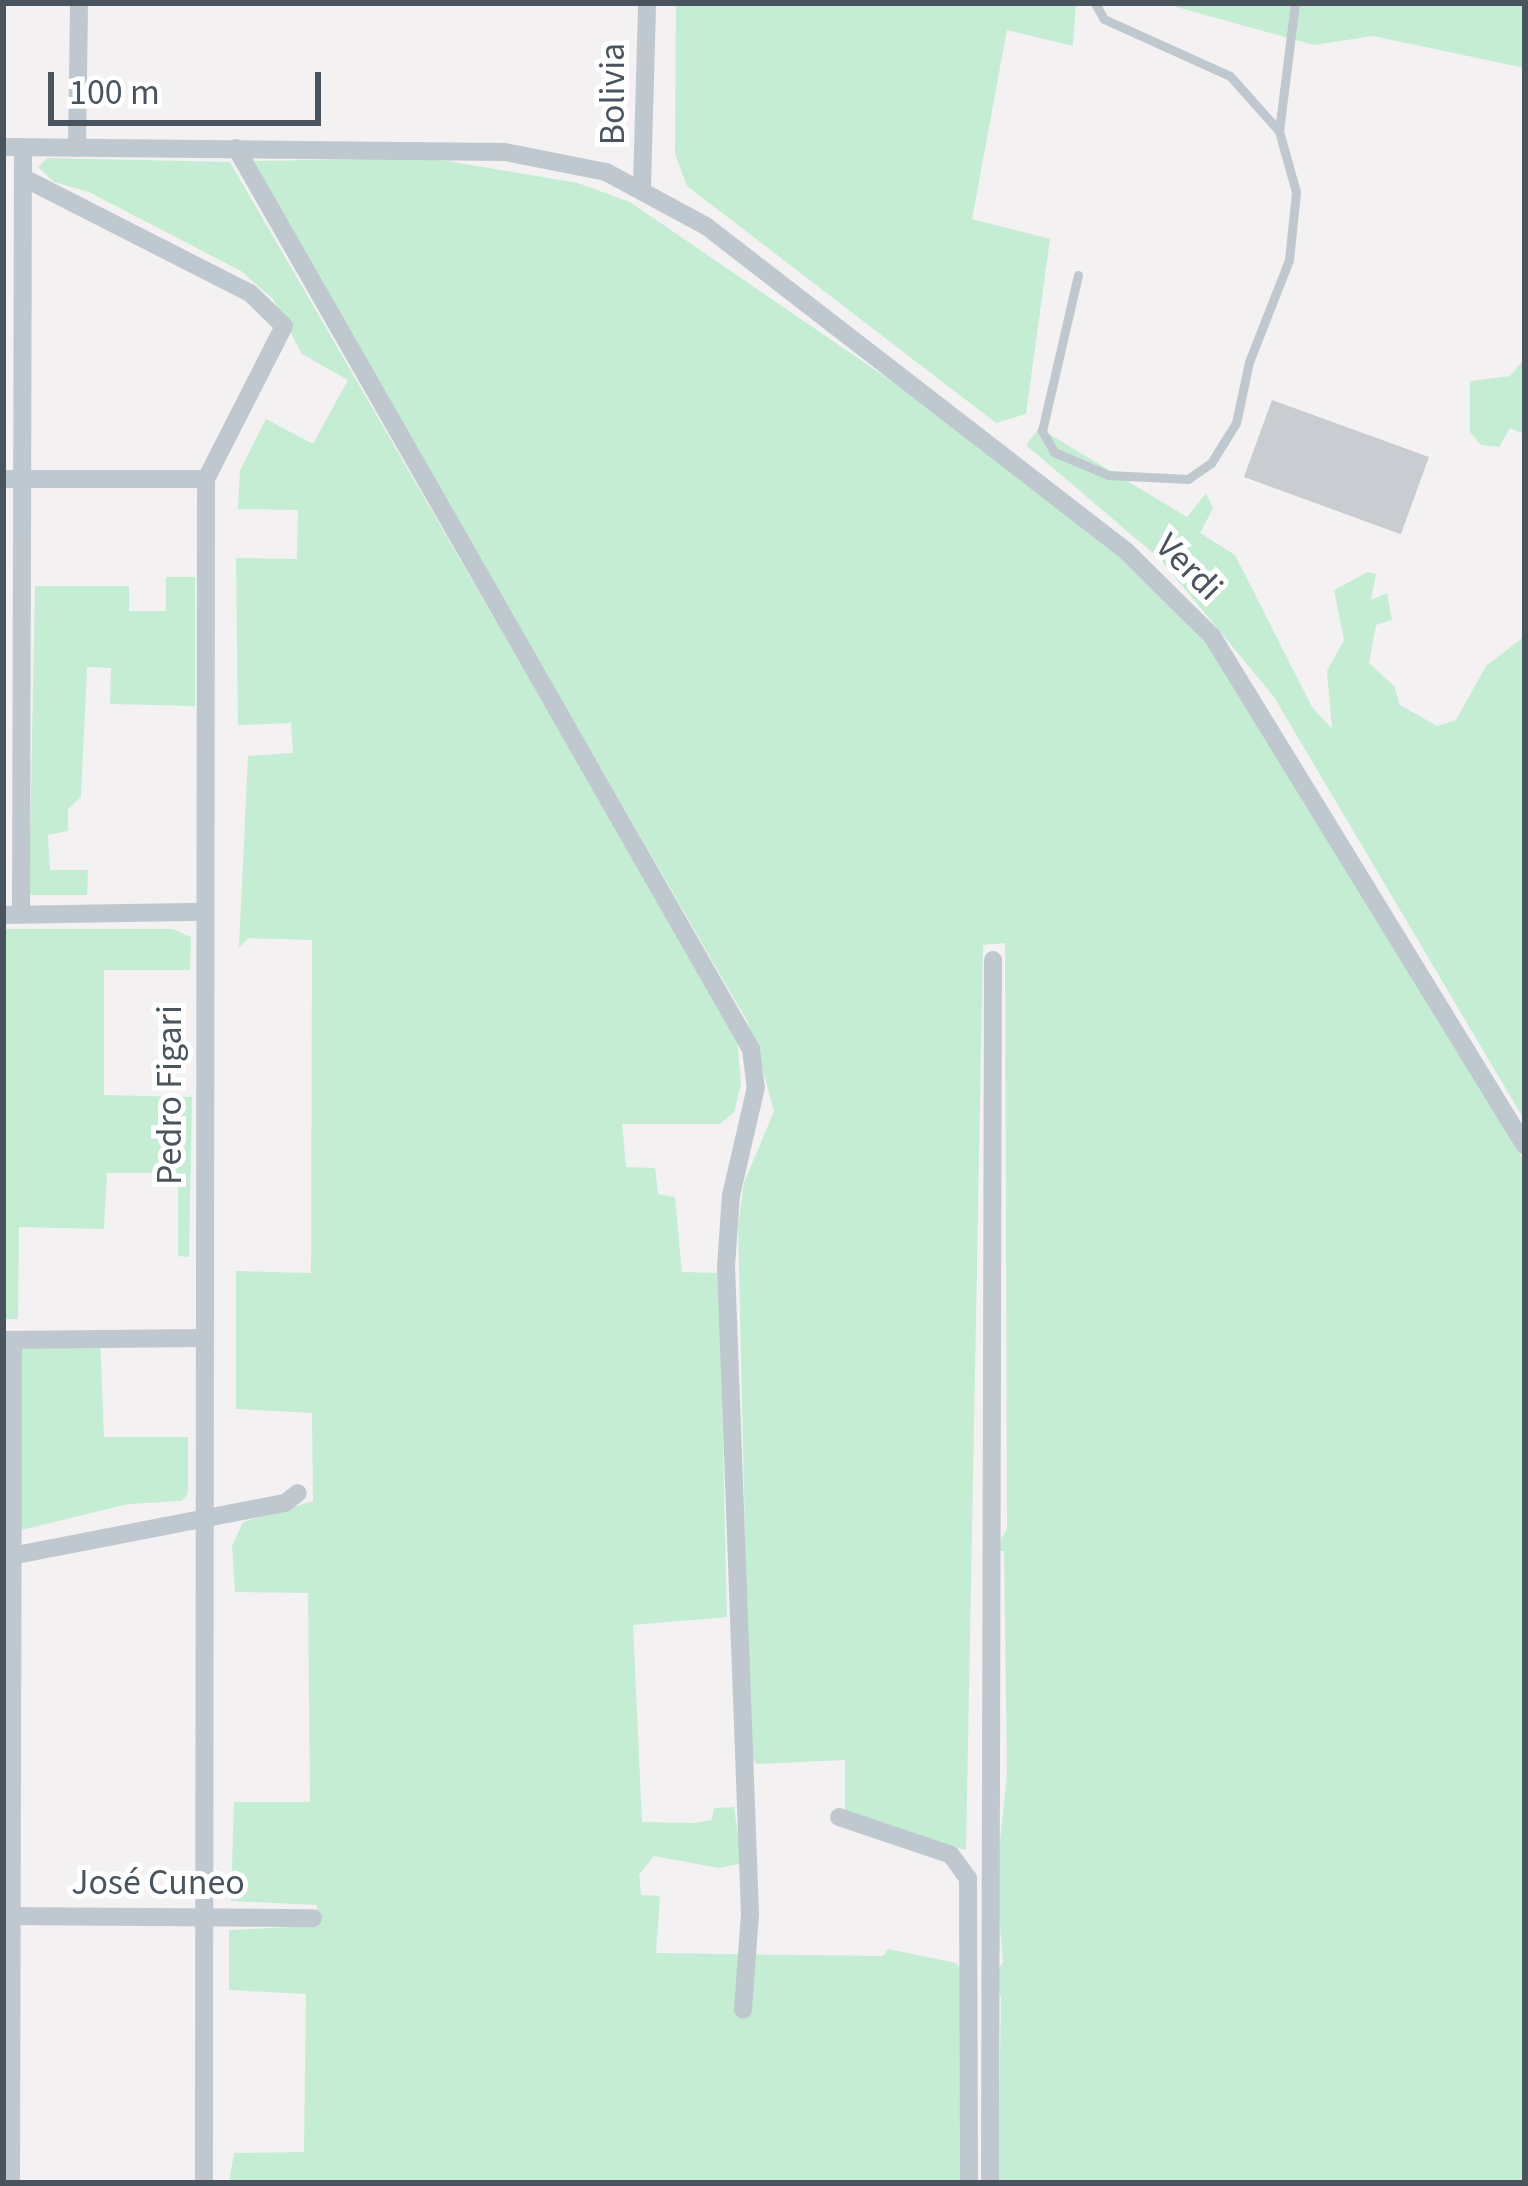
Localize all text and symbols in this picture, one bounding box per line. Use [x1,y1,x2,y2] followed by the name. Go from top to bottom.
[591,43,635,145] street label: Bolivia
[54,48,327,122] scale bar
[69,67,160,118] text: 100 m
[1147,525,1231,609] street label: Verdi
[148,1005,192,1185] street label: Pedro Figari
[71,1861,245,1905] street label: José Cuneo

